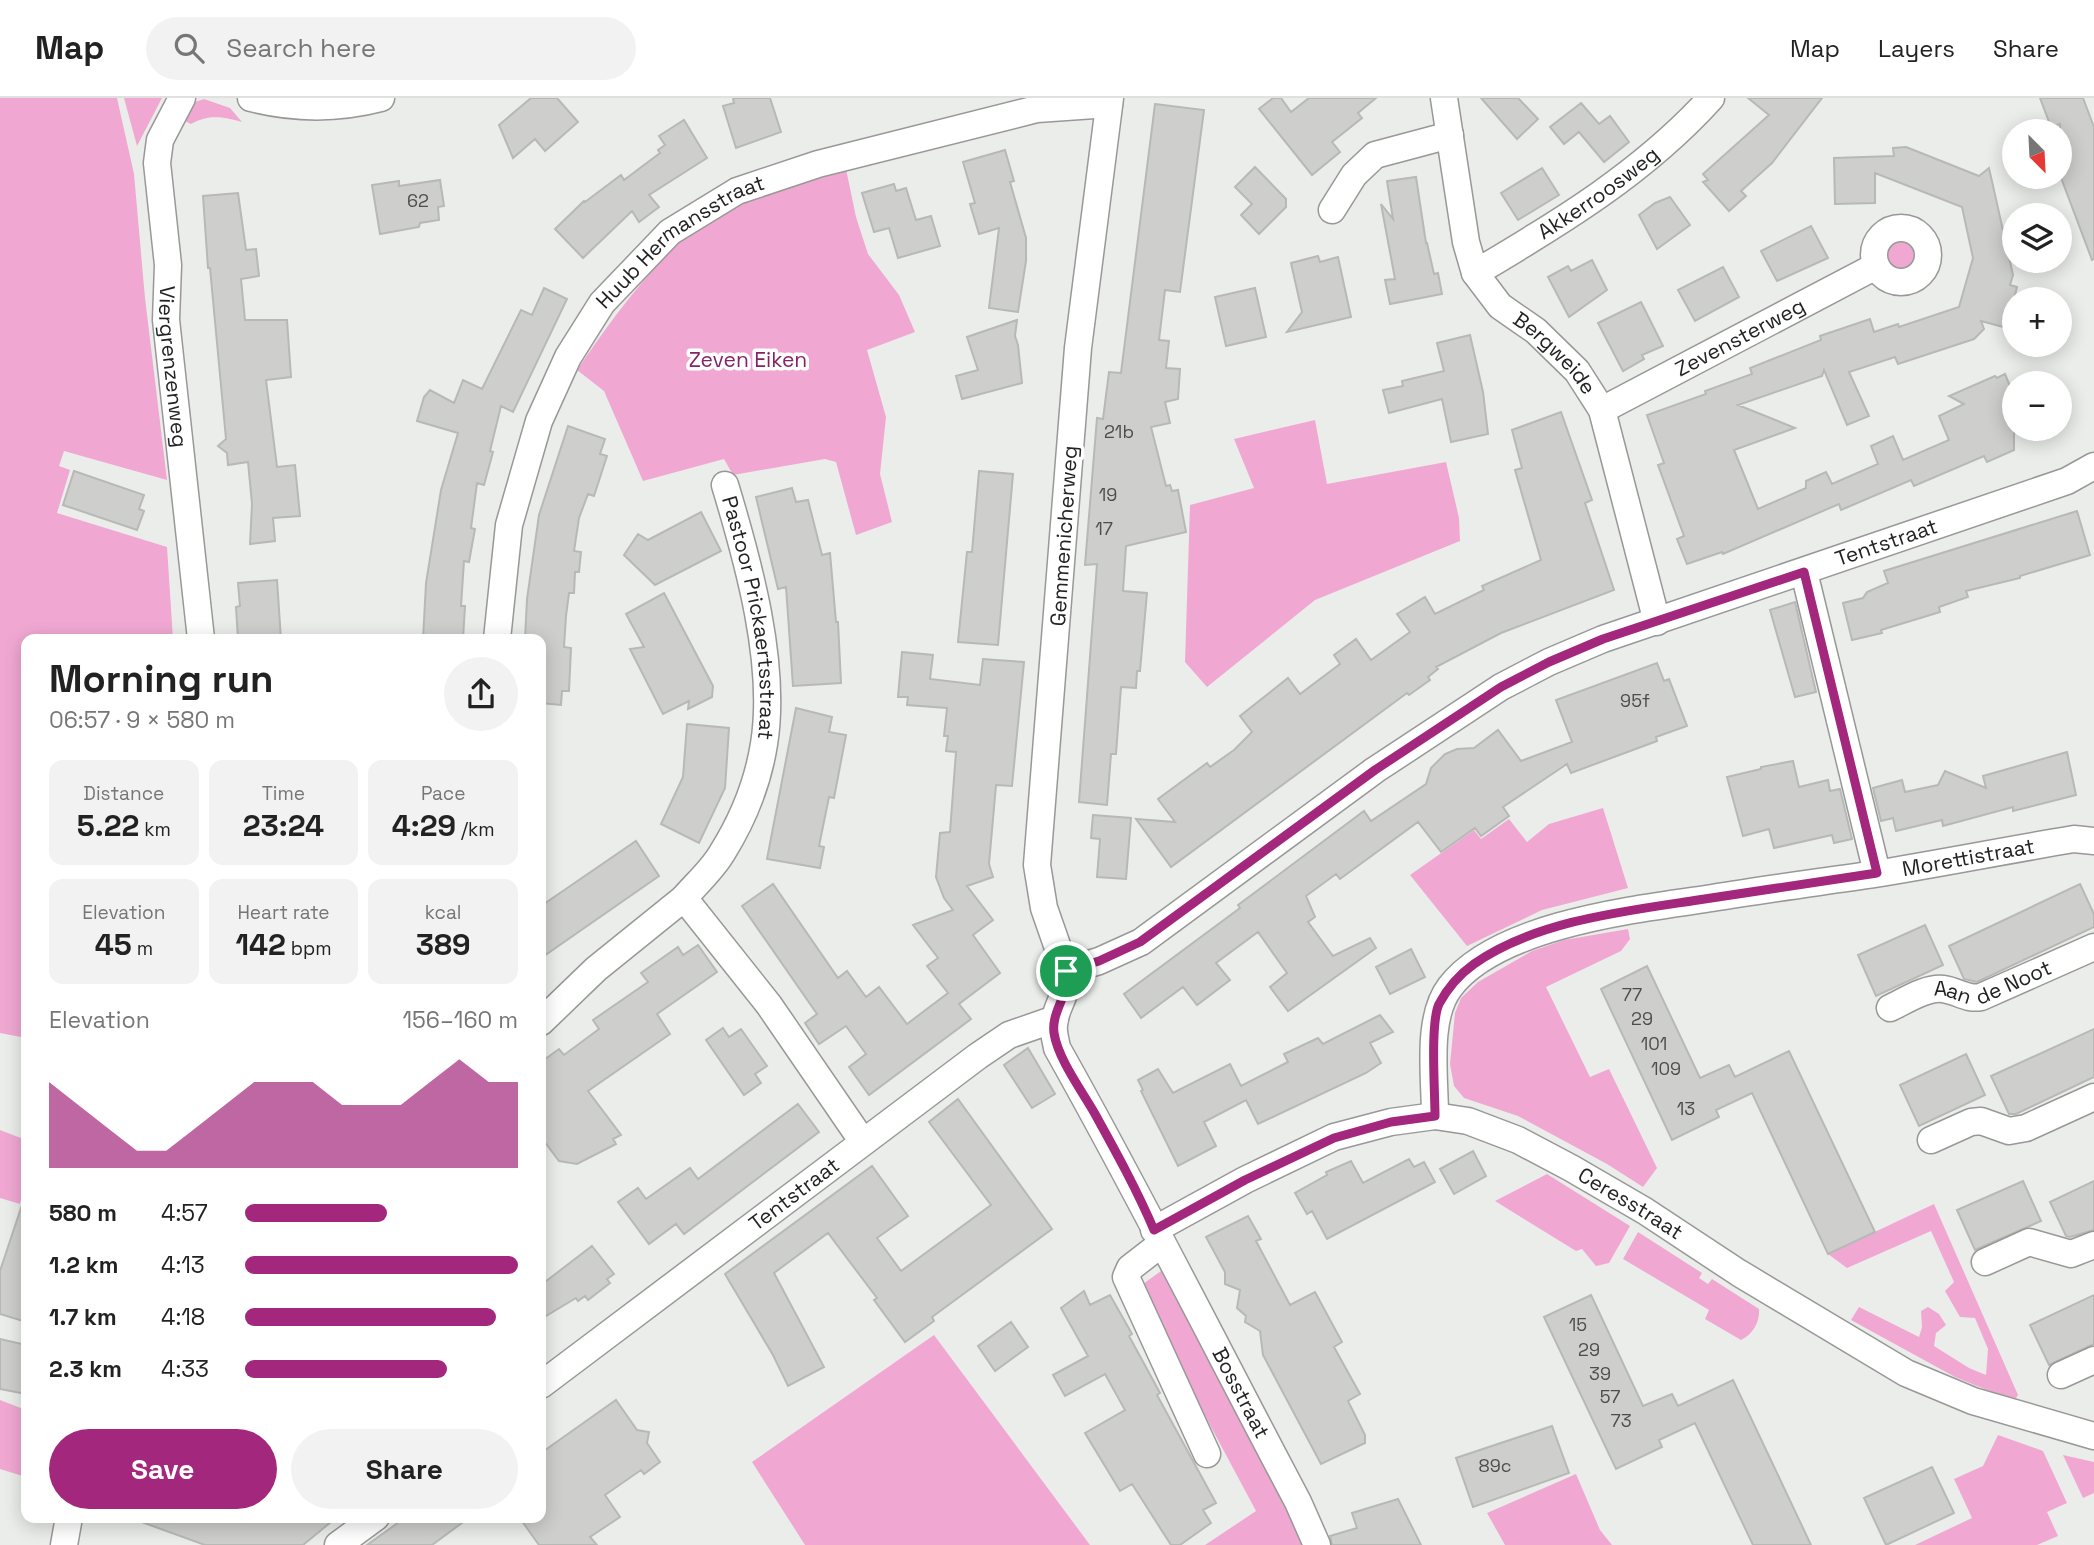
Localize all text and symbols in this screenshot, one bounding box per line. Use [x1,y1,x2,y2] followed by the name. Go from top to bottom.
[146,17,636,80] search box
[35,27,104,69] text: Map
[170,29,208,67] icon: search
[226,31,376,65] text: Search here
[1790,33,1840,64] text: Map
[1878,33,1955,64] text: Layers
[1993,33,2059,64] text: Share
[2002,119,2072,189] north arrow
[2002,119,2072,441] map controls
[1532,140,1664,245] street label: Akkerroosweg
[590,169,768,314] street label: Huub Hermansstraat
[407,189,429,212] house number: 62
[2002,203,2072,273] button: layers
[153,285,194,449] street label: Viergrenzenweg
[2002,287,2072,357] button: +
[1670,292,1809,382] street label: Zevensterweg
[1508,305,1602,399] street label: Bergweide
[689,346,807,373] park label: Zeven Eiken
[2002,371,2072,441] button: −
[1104,420,1134,443] house number: 21b
[1044,445,1083,627] street label: Gemmenicherweg
[1099,483,1117,506] house number: 19
[716,493,781,741] street label: Pastoor Prickaertsstraat
[1832,512,1941,572] street label: Tentstraat
[1095,517,1113,540] house number: 17
[49,655,274,703] text: Morning run
[444,657,518,731] button: share
[1620,689,1650,712] house number: 95f
[49,705,235,735] text: 06:57 · 9 × 580 m
[83,781,164,806] text: Distance
[262,781,305,806] text: Time
[421,781,465,806] text: Pace
[77,806,139,845] text: 5.22
[243,806,324,845] text: 23:24
[392,806,456,845] text: 4:29
[139,817,171,842] text: km
[456,817,495,842] text: /km
[1900,832,2037,882] street label: Morettistraat
[82,900,165,925] text: Elevation
[237,900,330,925] text: Heart rate
[425,900,462,925] text: kcal
[95,925,132,964] text: 45
[235,925,286,964] text: 142
[416,925,471,964] text: 389
[132,936,153,961] text: m
[286,936,332,961] text: bpm
[1036,941,1096,1001] pin
[1047,952,1085,990] icon: arrive
[1934,954,2056,1011] street label: Aan de Noot
[1622,983,1642,1006] house number: 77
[49,1005,150,1035] text: Elevation
[402,1005,518,1035] text: 156–160 m
[1631,1007,1653,1030] house number: 29
[1641,1032,1667,1055] house number: 101
[1651,1057,1681,1080] house number: 109
[1677,1097,1695,1120] house number: 13
[743,1151,844,1237] street label: Tentstraat
[1573,1161,1688,1245] street label: Ceresstraat
[49,1198,117,1228] text: 580 m
[161,1198,208,1228] text: 4:57
[49,1250,118,1280] text: 1.2 km
[161,1250,205,1280] text: 4:13
[49,1302,117,1332] text: 1.7 km
[161,1302,205,1332] text: 4:18
[1569,1313,1587,1336] house number: 15
[1578,1338,1600,1361] house number: 29
[1206,1342,1276,1443] street label: Bosstraat
[49,1354,122,1384] text: 2.3 km
[161,1354,209,1384] text: 4:33
[1589,1362,1611,1385] house number: 39
[1600,1385,1620,1408] house number: 57
[1610,1409,1632,1432] house number: 73
[49,1429,277,1509] button: Save
[291,1429,518,1509] button: Share
[1479,1454,1512,1477] house number: 89c

